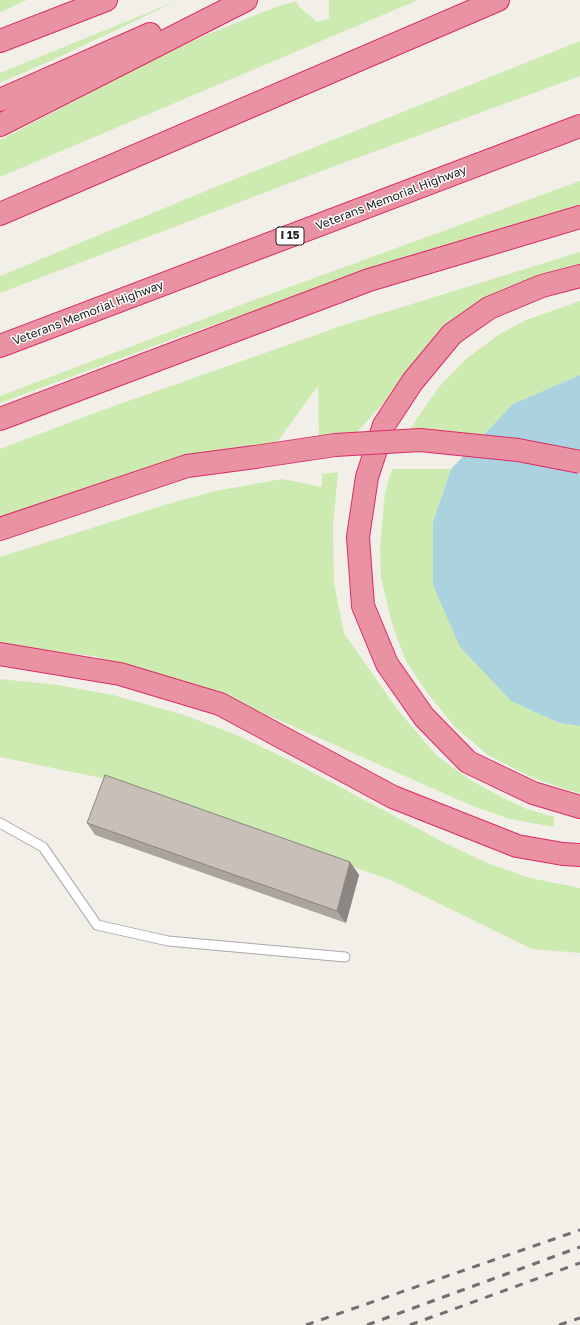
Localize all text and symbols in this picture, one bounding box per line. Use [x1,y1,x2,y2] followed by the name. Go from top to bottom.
[314,163,468,233] street label: Veterans Memorial Highway
[276,227,304,245] road number: I 15
[11,278,165,348] street label: Veterans Memorial Highway

